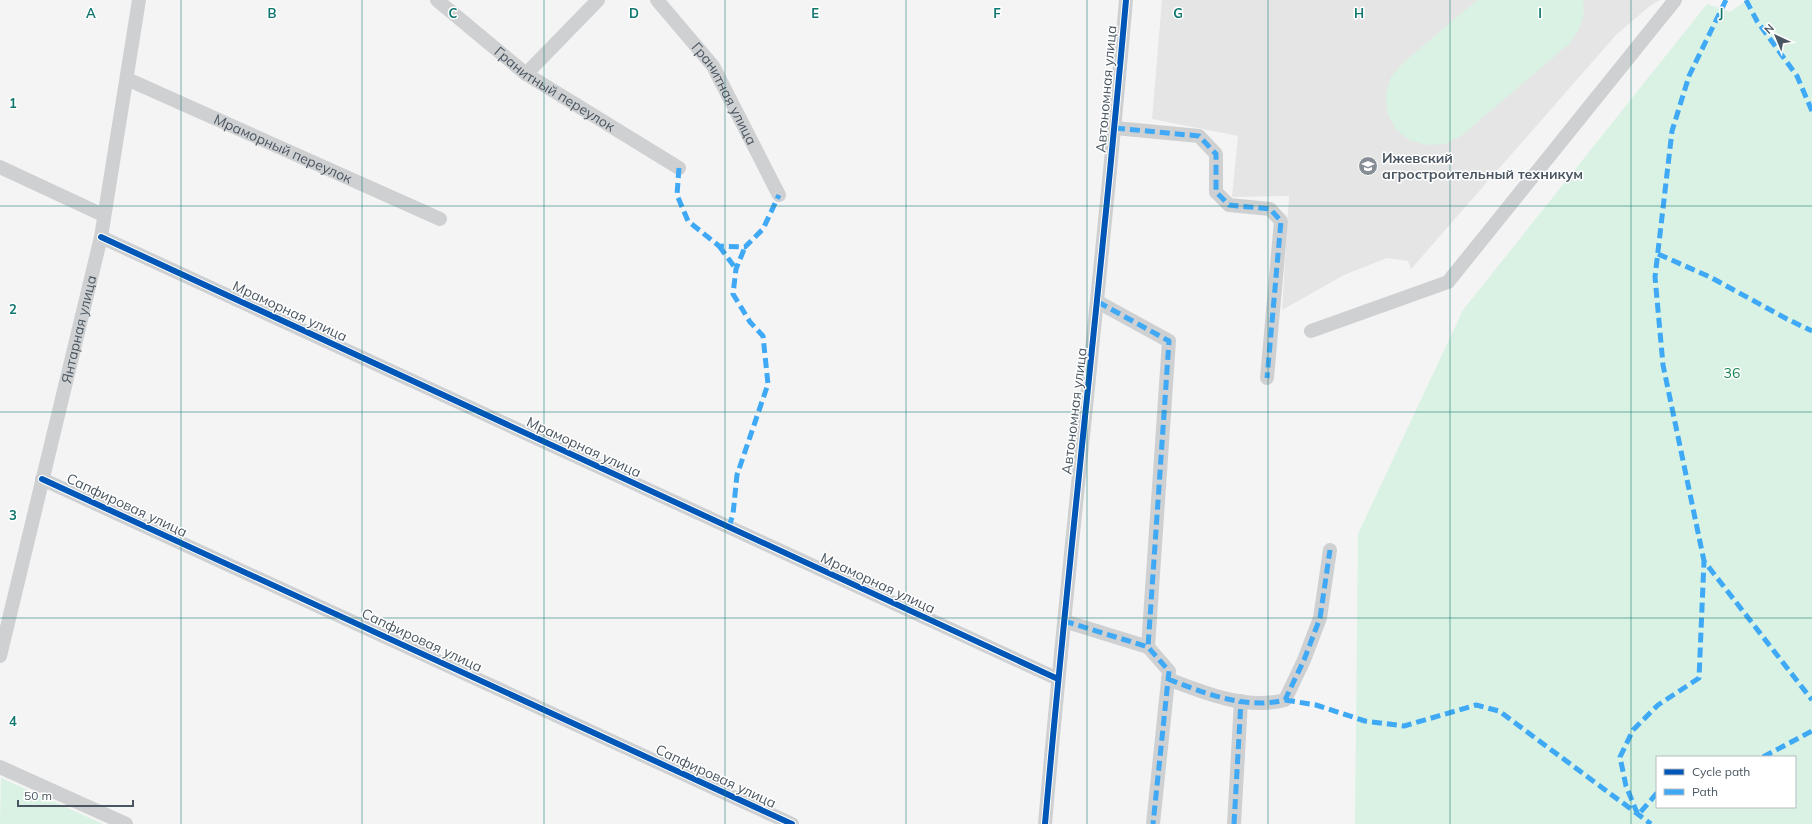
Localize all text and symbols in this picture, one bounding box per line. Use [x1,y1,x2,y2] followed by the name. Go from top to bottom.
[86,5,96,21] text: A
[268,5,277,21] text: B
[449,5,458,21] text: C
[629,5,639,21] text: D
[811,5,819,21] text: E
[993,5,1001,21] text: F
[1173,5,1183,21] text: G
[1354,5,1364,21] text: H
[1538,5,1542,21] text: I
[1719,5,1723,21] text: J
[1756,16,1796,56] north arrow
[1761,21,1777,37] text: N
[1091,25,1121,153] street label: Автономная улица
[688,38,761,148] street label: Гранитная улица
[491,43,619,136] street label: Гранитный переулок
[9,95,17,111] text: 1
[211,110,355,188] street label: Мраморный переулок
[1382,149,1583,183] place label: Ижевский агростроительный техникум
[1357,155,1379,177] school or university icon: Ижевский агростроительный техникум
[57,273,100,385] street label: Янтарная улица
[230,277,350,345] street label: Мраморная улица
[9,301,17,317] text: 2
[1057,347,1091,475] street label: Автономная улица
[1724,364,1740,382] park label: 36
[524,413,644,481] street label: Мраморная улица
[64,469,190,541] street label: Сапфировая улица
[9,507,17,523] text: 3
[818,549,938,617] street label: Мраморная улица
[359,604,485,676] street label: Сапфировая улица
[9,713,17,729] text: 4
[653,740,779,812] street label: Сапфировая улица
[1656,756,1796,808] legend
[1692,764,1750,779] text: Cycle path
[18,782,133,808] scale bar
[1692,784,1718,799] text: Path
[24,788,52,803] text: 50 m

